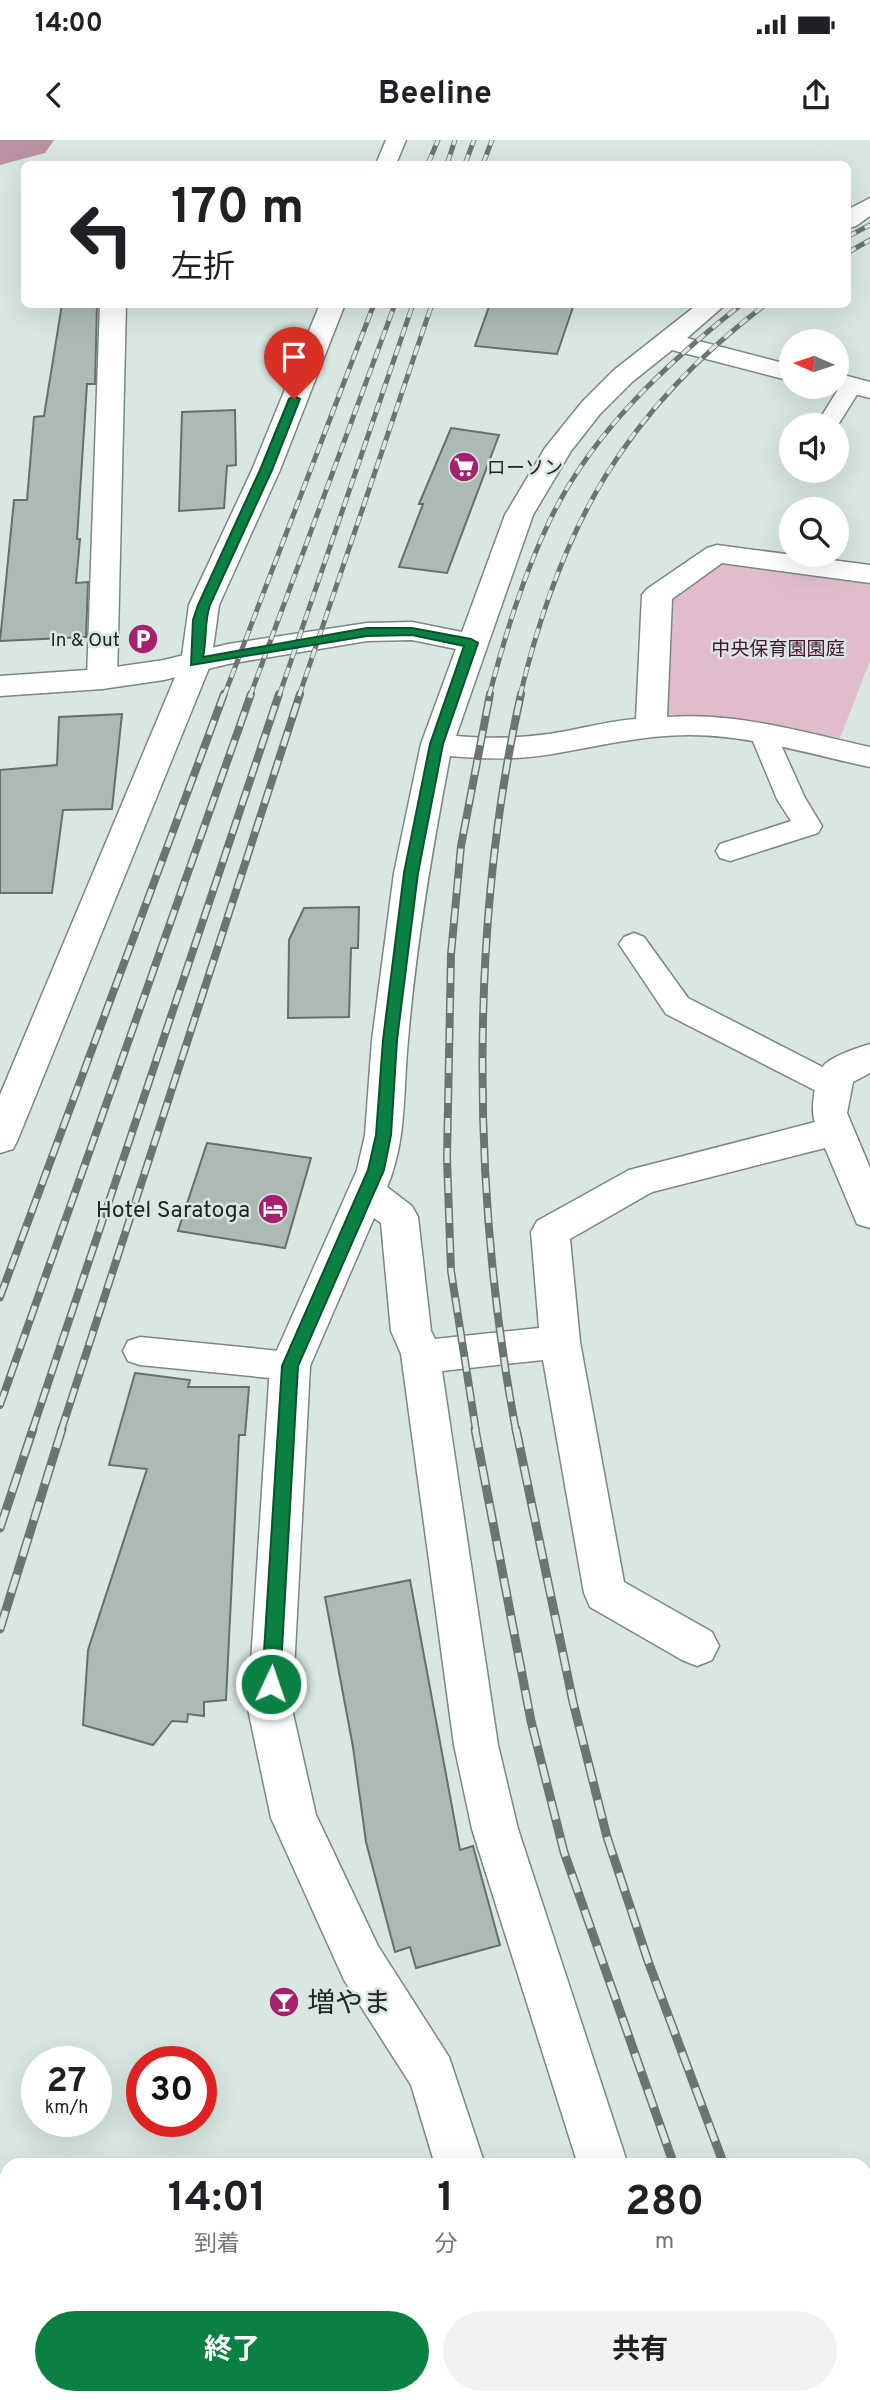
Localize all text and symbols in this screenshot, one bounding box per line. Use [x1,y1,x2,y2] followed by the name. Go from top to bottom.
[35,8,103,41] text: 14:00
[378,75,492,115] text: Beeline
[35,76,73,114] icon: back
[797,76,835,114] icon: share
[171,179,304,241] text: 170 m
[56,189,147,280] icon: left
[171,249,235,289] text: 左折
[264,327,324,399] pin
[779,329,849,399] north arrow
[779,329,849,567] map controls
[275,338,313,376] icon: arrive
[779,413,849,483] button: sound
[447,450,481,484] supermarket icon: ローソン
[487,457,563,481] place label: ローソン
[779,497,849,567] button: search
[126,622,160,656] parking icon: In & Out
[50,629,120,653] place label: In & Out
[711,638,845,662] park label: 中央保育園園庭
[256,1192,290,1226] hotel icon: Hotel Saratoga
[96,1197,250,1226] place label: Hotel Saratoga
[234,1647,308,1721] position arrow
[267,1985,301,2019] bar icon: 増やま
[307,1987,391,2023] place label: 増やま
[126,2046,217,2137] speed limit sign: 30
[47,2060,86,2104] text: 27
[45,2097,88,2120] text: km/h
[168,2173,266,2226] text: 14:01
[437,2173,454,2226] text: 1
[625,2177,704,2230] text: 280
[655,2228,674,2257] text: m
[194,2231,240,2260] text: 到着
[434,2231,457,2260] text: 分
[35,2311,429,2391] button: 終了
[443,2311,837,2391] button: 共有

